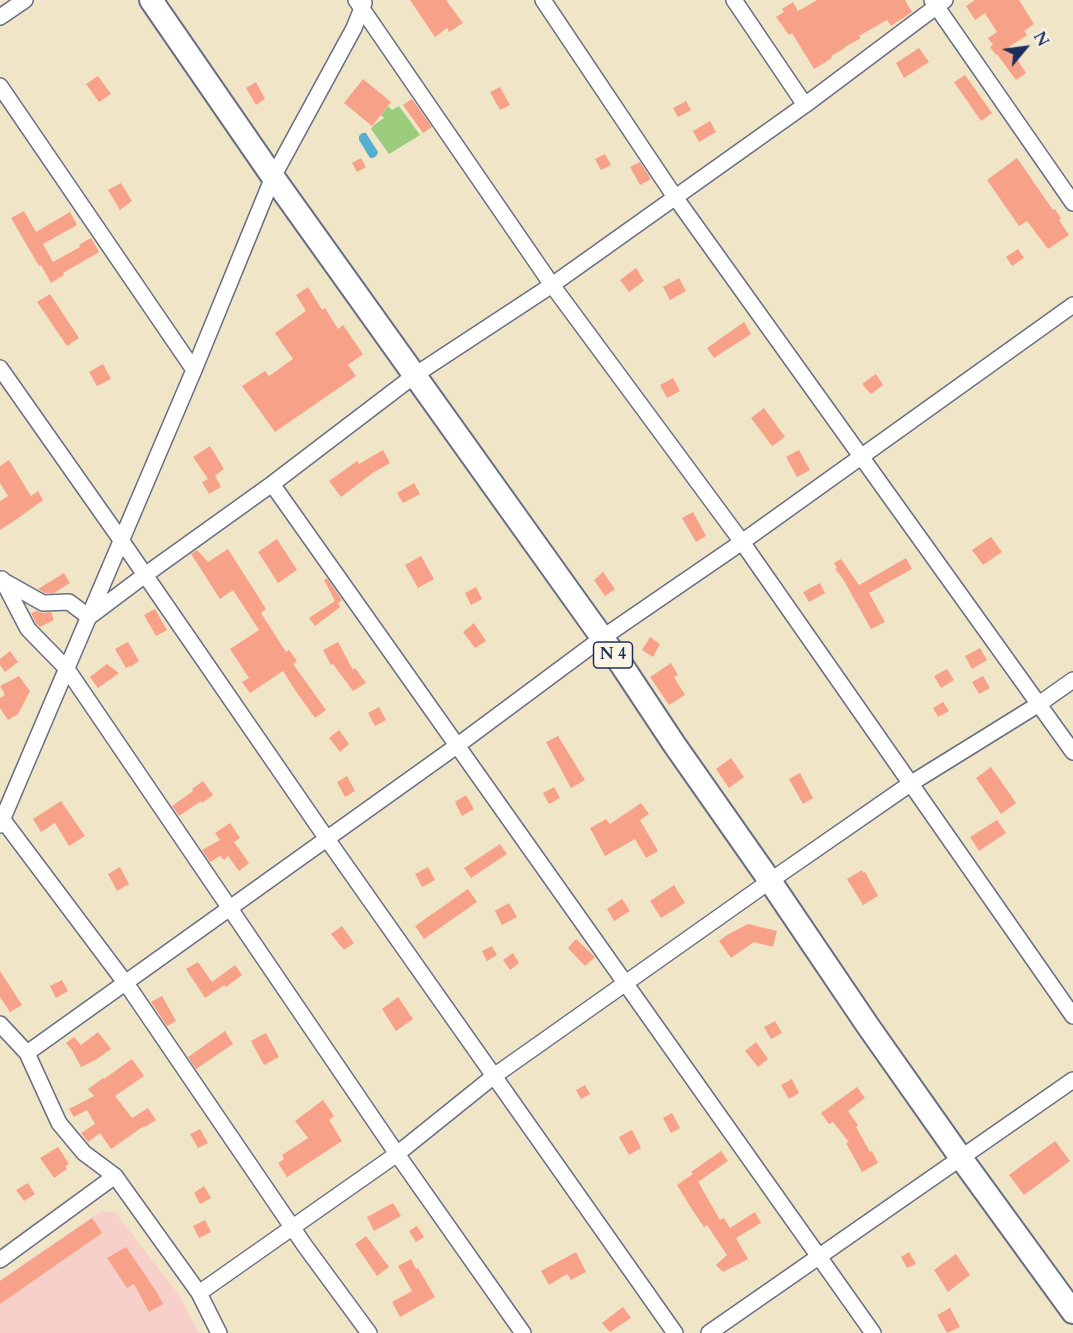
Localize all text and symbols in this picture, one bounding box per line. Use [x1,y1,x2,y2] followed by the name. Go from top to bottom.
[995,18,1055,78] north arrow
[1028,28,1054,51] text: N
[594,642,632,668] road number: N 4

